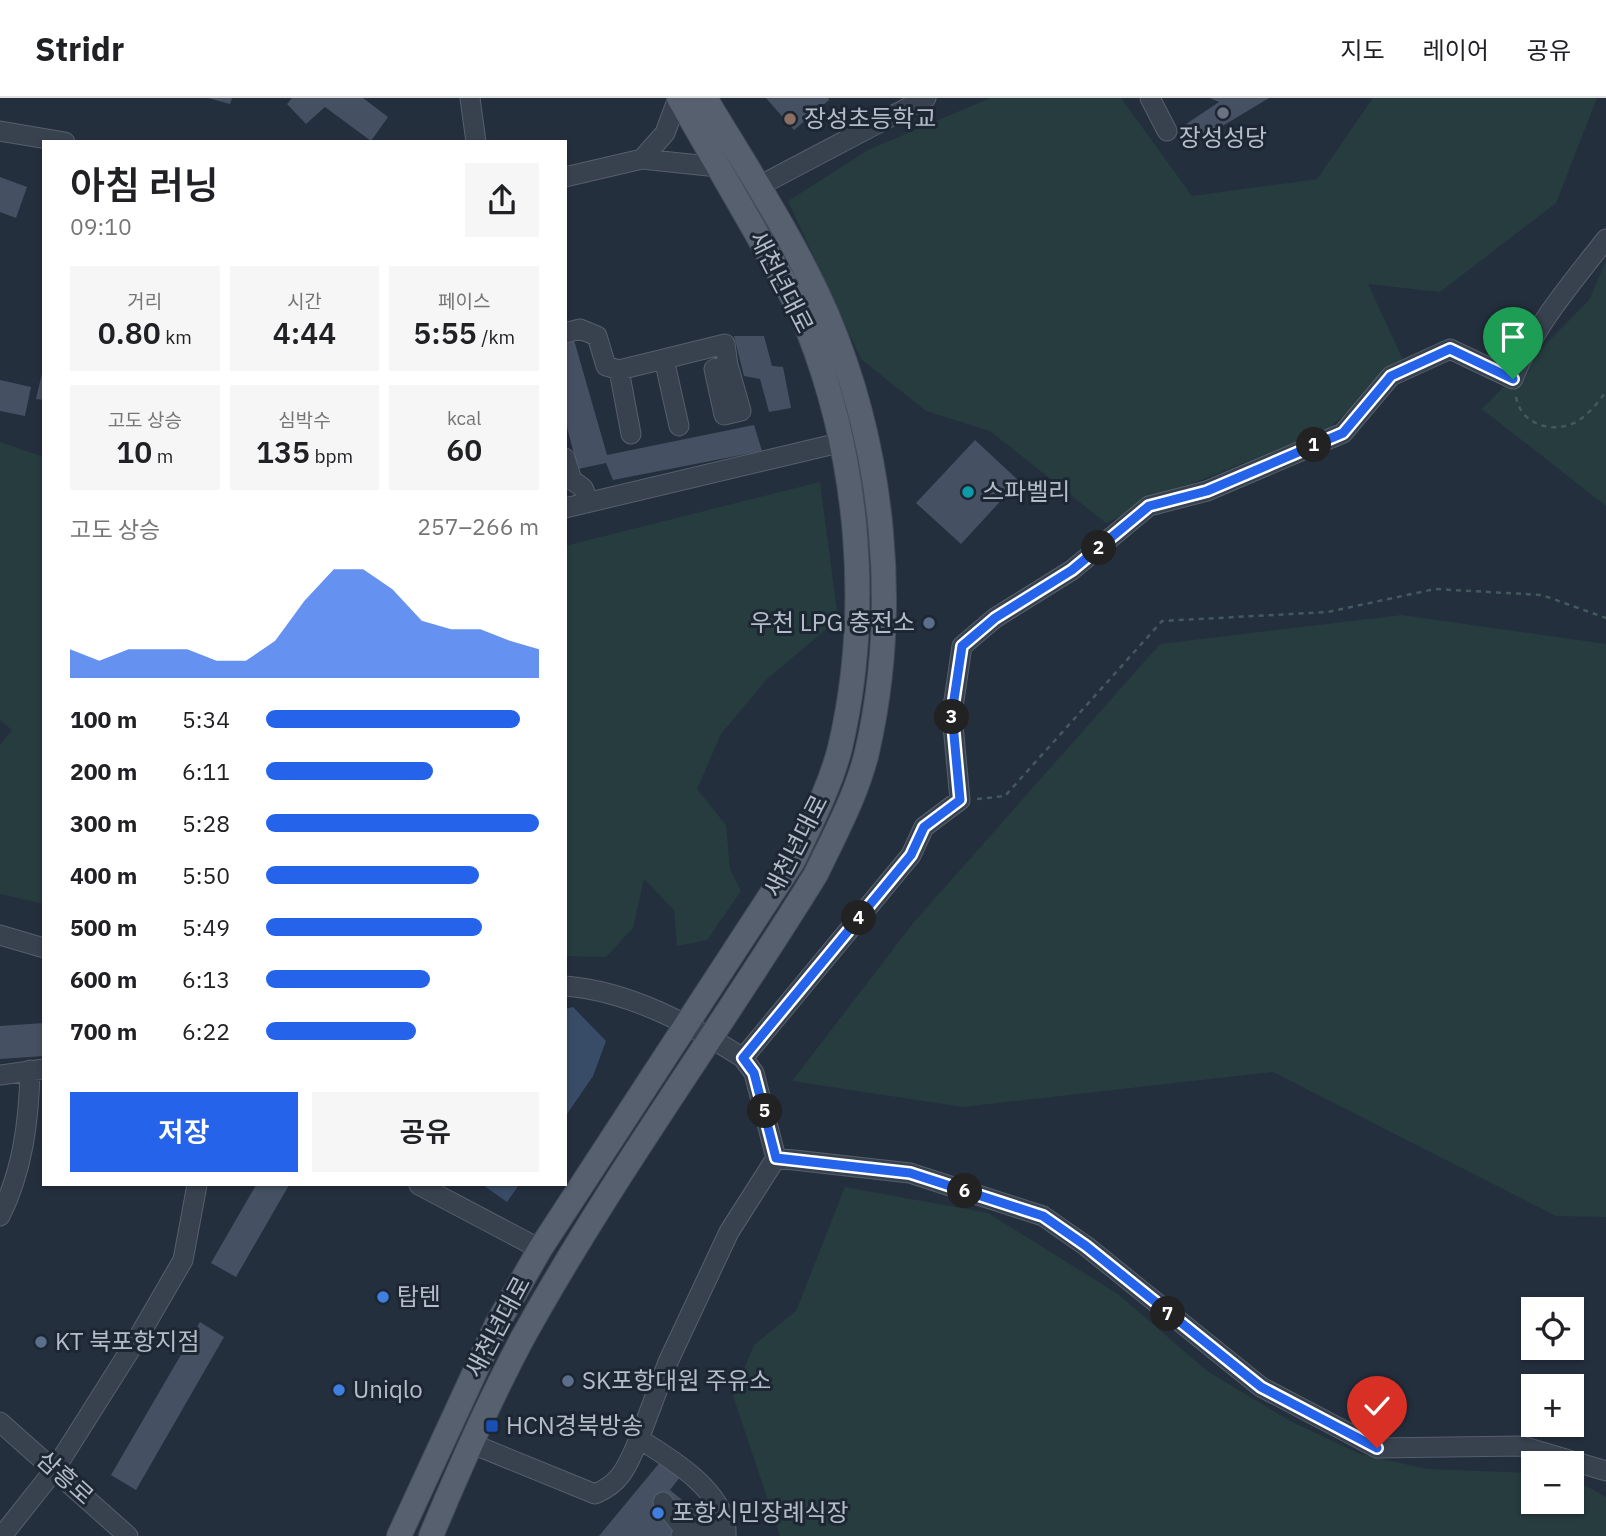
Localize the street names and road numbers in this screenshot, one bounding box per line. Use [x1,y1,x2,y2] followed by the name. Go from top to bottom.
[743,225,821,338] street label: 새천년대로
[756,789,834,902] street label: 새천년대로
[457,1270,537,1383] street label: 새천년대로
[30,1443,101,1511] street label: 삼흥로

